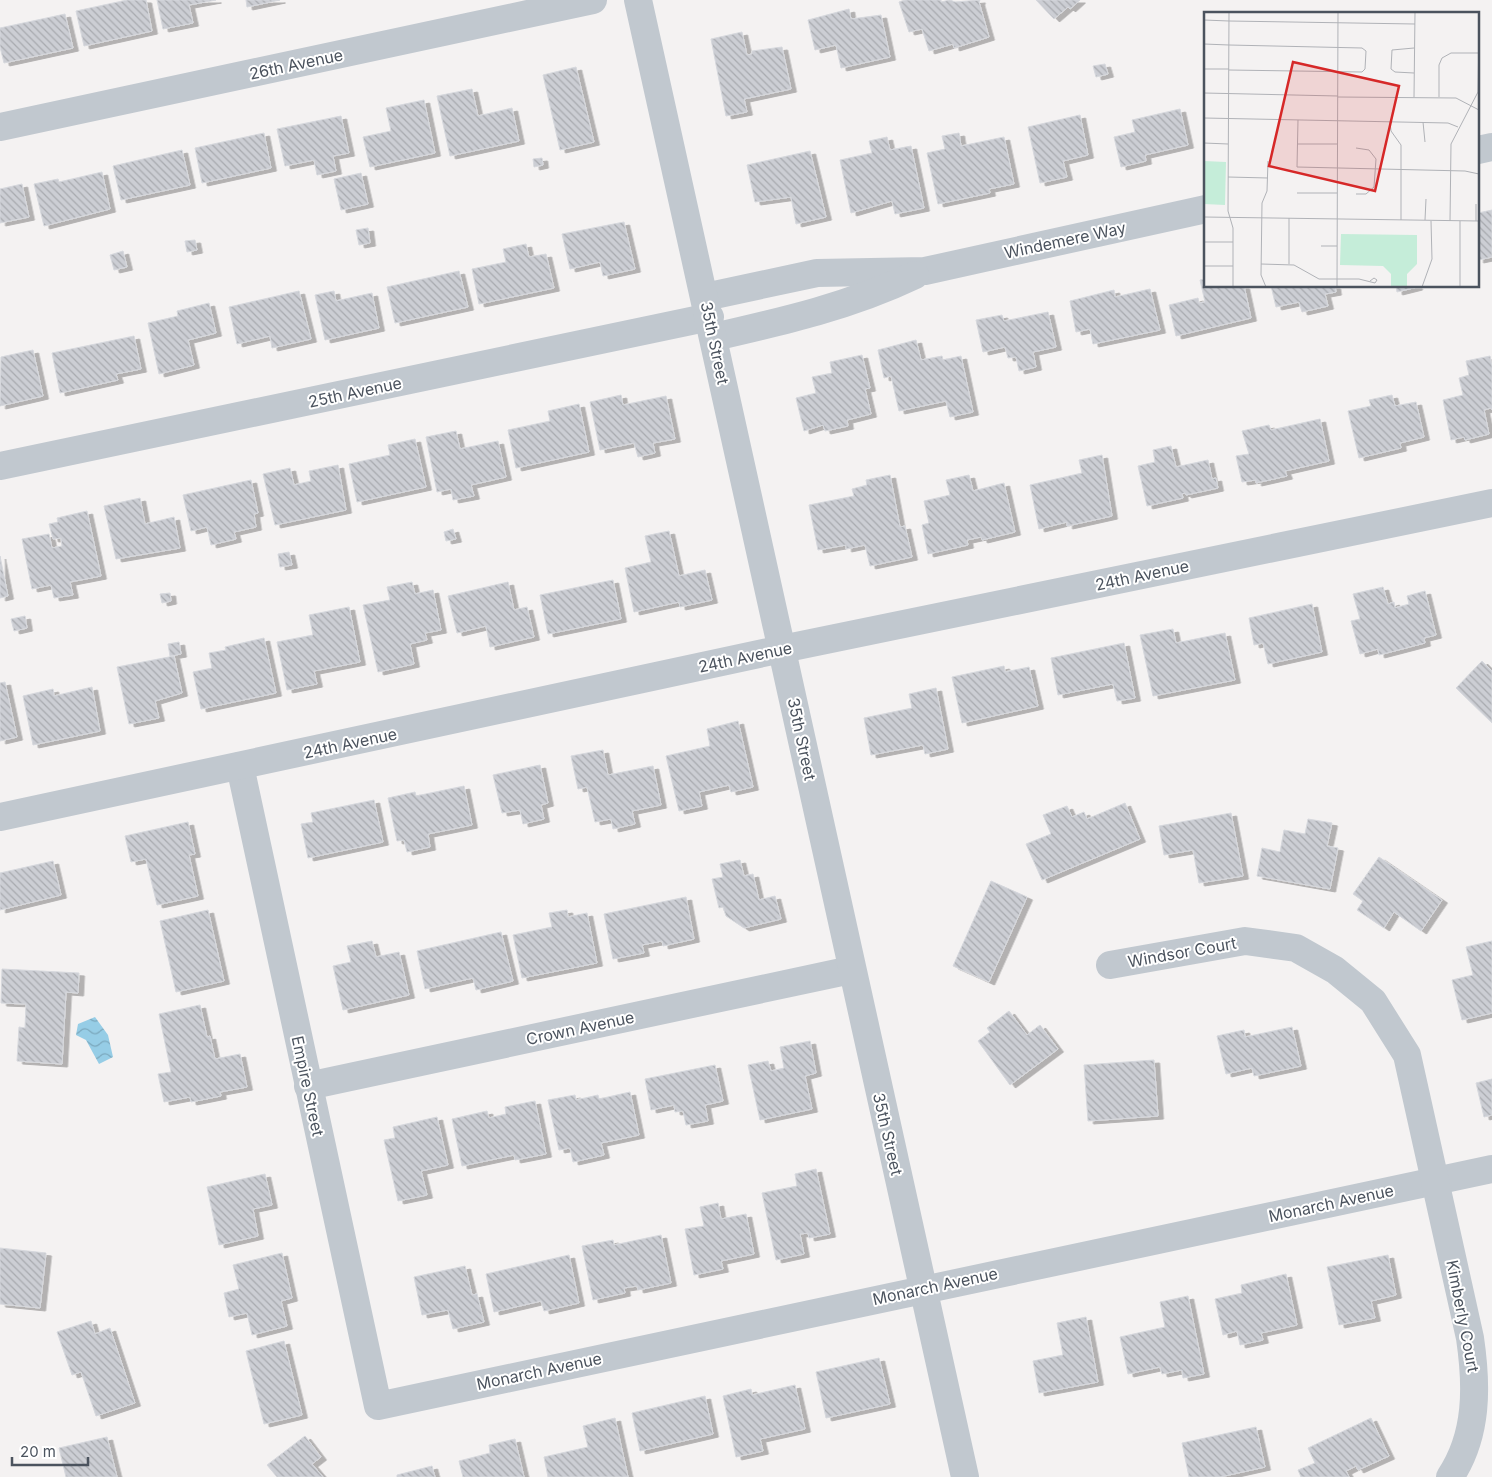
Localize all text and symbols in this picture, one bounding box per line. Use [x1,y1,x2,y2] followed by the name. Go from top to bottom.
[1204,12,1480,288] inset map
[247,44,345,84] street label: 26th Avenue
[1002,217,1128,263] street label: Windemere Way
[696,300,734,386] street label: 35th Street
[307,372,403,412] street label: 25th Avenue
[1093,555,1191,595] street label: 24th Avenue
[696,637,794,677] street label: 24th Avenue
[783,696,821,782] street label: 35th Street
[301,723,399,763] street label: 24th Avenue
[1126,933,1238,971] street label: Windsor Court
[524,1007,636,1049] street label: Crown Avenue
[288,1034,328,1138] street label: Empire Street
[869,1091,907,1177] street label: 35th Street
[1267,1180,1395,1226] street label: Monarch Avenue
[1442,1258,1484,1374] street label: Kimberly Court
[871,1263,999,1309] street label: Monarch Avenue
[475,1348,603,1394] street label: Monarch Avenue
[12,1434,89,1466] scale bar
[20,1442,56,1461] text: 20 m

